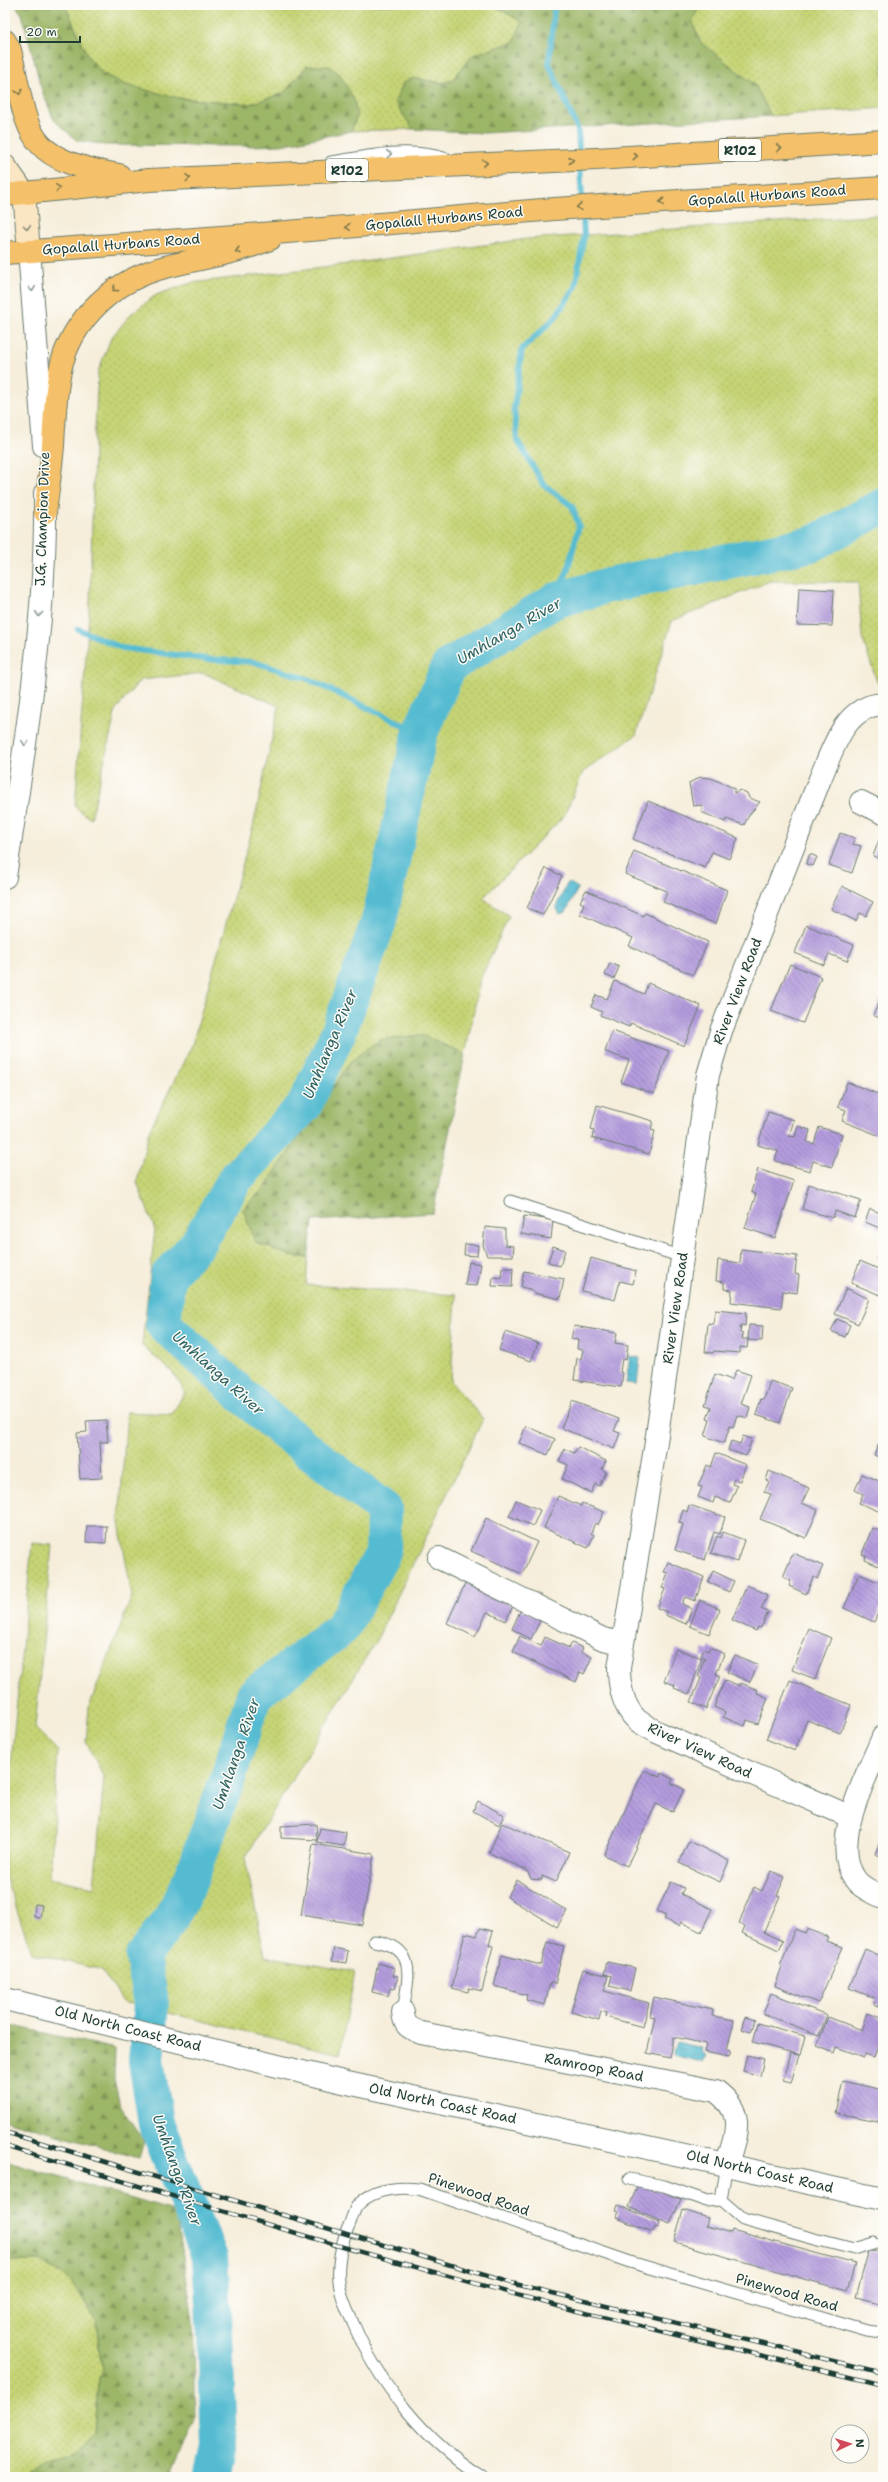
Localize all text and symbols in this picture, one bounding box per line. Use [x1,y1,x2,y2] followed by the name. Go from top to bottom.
[20,18,80,44] scale bar
[26,24,57,40] text: 20 m
[14,89,22,95] one-way arrow
[719,139,761,161] road number: R102
[776,143,782,152] one-way arrow
[386,150,392,159] one-way arrow
[632,152,638,161] one-way arrow
[568,155,574,164] one-way arrow
[326,159,368,181] road number: R102
[482,159,488,168] one-way arrow
[185,174,191,183] one-way arrow
[687,180,847,209] street label: Gopalall Hurbans Road
[55,184,61,193] one-way arrow
[659,197,665,206] one-way arrow
[364,202,524,234] street label: Gopalall Hurbans Road
[576,203,582,212] one-way arrow
[345,222,351,231] one-way arrow
[23,224,32,230] one-way arrow
[41,229,201,258] street label: Gopalall Hurbans Road
[235,246,242,255] one-way arrow
[112,284,119,291] one-way arrow
[28,286,37,292] one-way arrow
[31,451,53,587] street label: J.G. Champion Drive
[453,593,566,669] water label: Umhlanga River
[34,611,43,617] one-way arrow
[21,740,30,746] one-way arrow
[708,935,766,1047] street label: River View Road
[298,985,362,1102] water label: Umhlanga River
[658,1251,692,1365] street label: River View Road
[168,1326,269,1420] water label: Umhlanga River
[207,1694,265,1813] water label: Umhlanga River
[645,1718,755,1782] street label: River View Road
[53,2001,203,2055] street label: Old North Coast Road
[543,2049,645,2085] street label: Ramroop Road
[368,2079,519,2127] street label: Old North Coast Road
[148,2111,207,2229] water label: Umhlanga River
[685,2145,835,2197] street label: Old North Coast Road
[426,2168,532,2220] street label: Pinewood Road
[734,2269,840,2315] street label: Pinewood Road
[830,2424,870,2464] north arrow
[852,2438,867,2448] text: N

